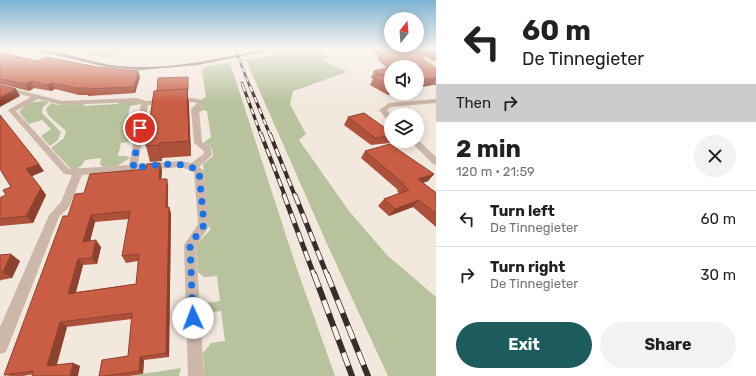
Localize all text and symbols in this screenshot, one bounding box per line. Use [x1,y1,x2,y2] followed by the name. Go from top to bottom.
[384,12,424,52] north arrow
[384,12,424,148] map controls
[522,14,591,47] text: 60 m
[456,16,508,68] icon: left
[522,48,644,70] text: De Tinnegieter
[384,60,424,100] button: sound
[499,92,521,114] icon: right
[456,94,491,112] text: Then
[384,108,424,148] button: layers
[123,111,157,145] pin
[129,117,151,139] icon: arrive
[456,135,521,163] text: 2 min
[694,135,736,177] button: close
[456,164,535,179] text: 120 m · 21:59
[490,202,555,220] text: Turn left
[456,208,478,230] icon: left
[700,210,736,228] text: 60 m
[490,220,578,235] text: De Tinnegieter
[490,258,565,276] text: Turn right
[456,264,478,286] icon: right
[700,266,736,284] text: 30 m
[490,276,578,291] text: De Tinnegieter
[172,297,214,339] position arrow
[456,322,592,368] button: Exit
[600,322,736,368] button: Share

